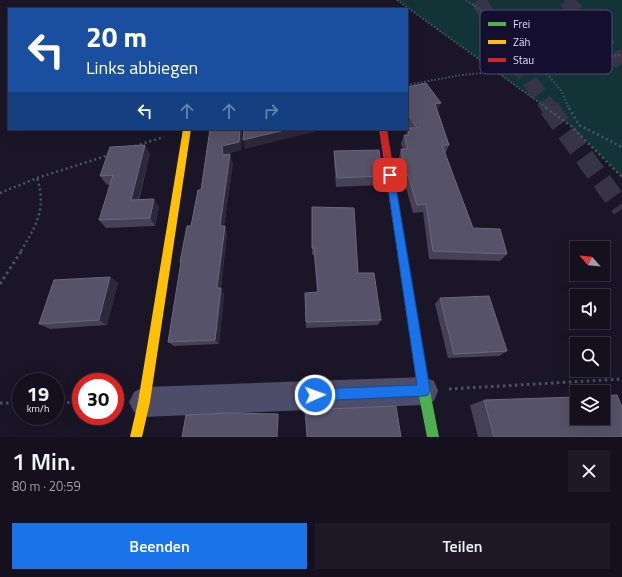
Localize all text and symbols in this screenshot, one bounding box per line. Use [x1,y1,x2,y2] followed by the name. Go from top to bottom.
[480,10,612,74] legend
[86,15,147,58] text: 20 m
[513,16,530,32] text: Frei
[20,24,72,76] icon: left
[513,34,530,50] text: Zäh
[513,52,534,68] text: Stau
[86,54,198,81] text: Links abbiegen
[134,100,156,122] icon: left
[176,100,198,122] icon: ahead
[218,100,240,122] icon: ahead
[260,100,282,122] icon: right
[373,158,407,192] pin
[379,164,401,186] icon: arrive
[570,241,610,281] north arrow
[570,241,610,425] map controls
[570,289,610,329] button: sound
[570,337,610,377] button: search
[72,373,124,425] speed limit sign: 30
[294,374,336,416] position arrow
[27,378,49,409] text: 19
[570,385,610,425] button: layers
[27,401,49,416] text: km/h
[12,443,76,479] text: 1 Min.
[568,450,610,492] button: close
[12,476,81,496] text: 80 m · 20:59
[12,523,307,569] button: Beenden
[315,523,610,569] button: Teilen

